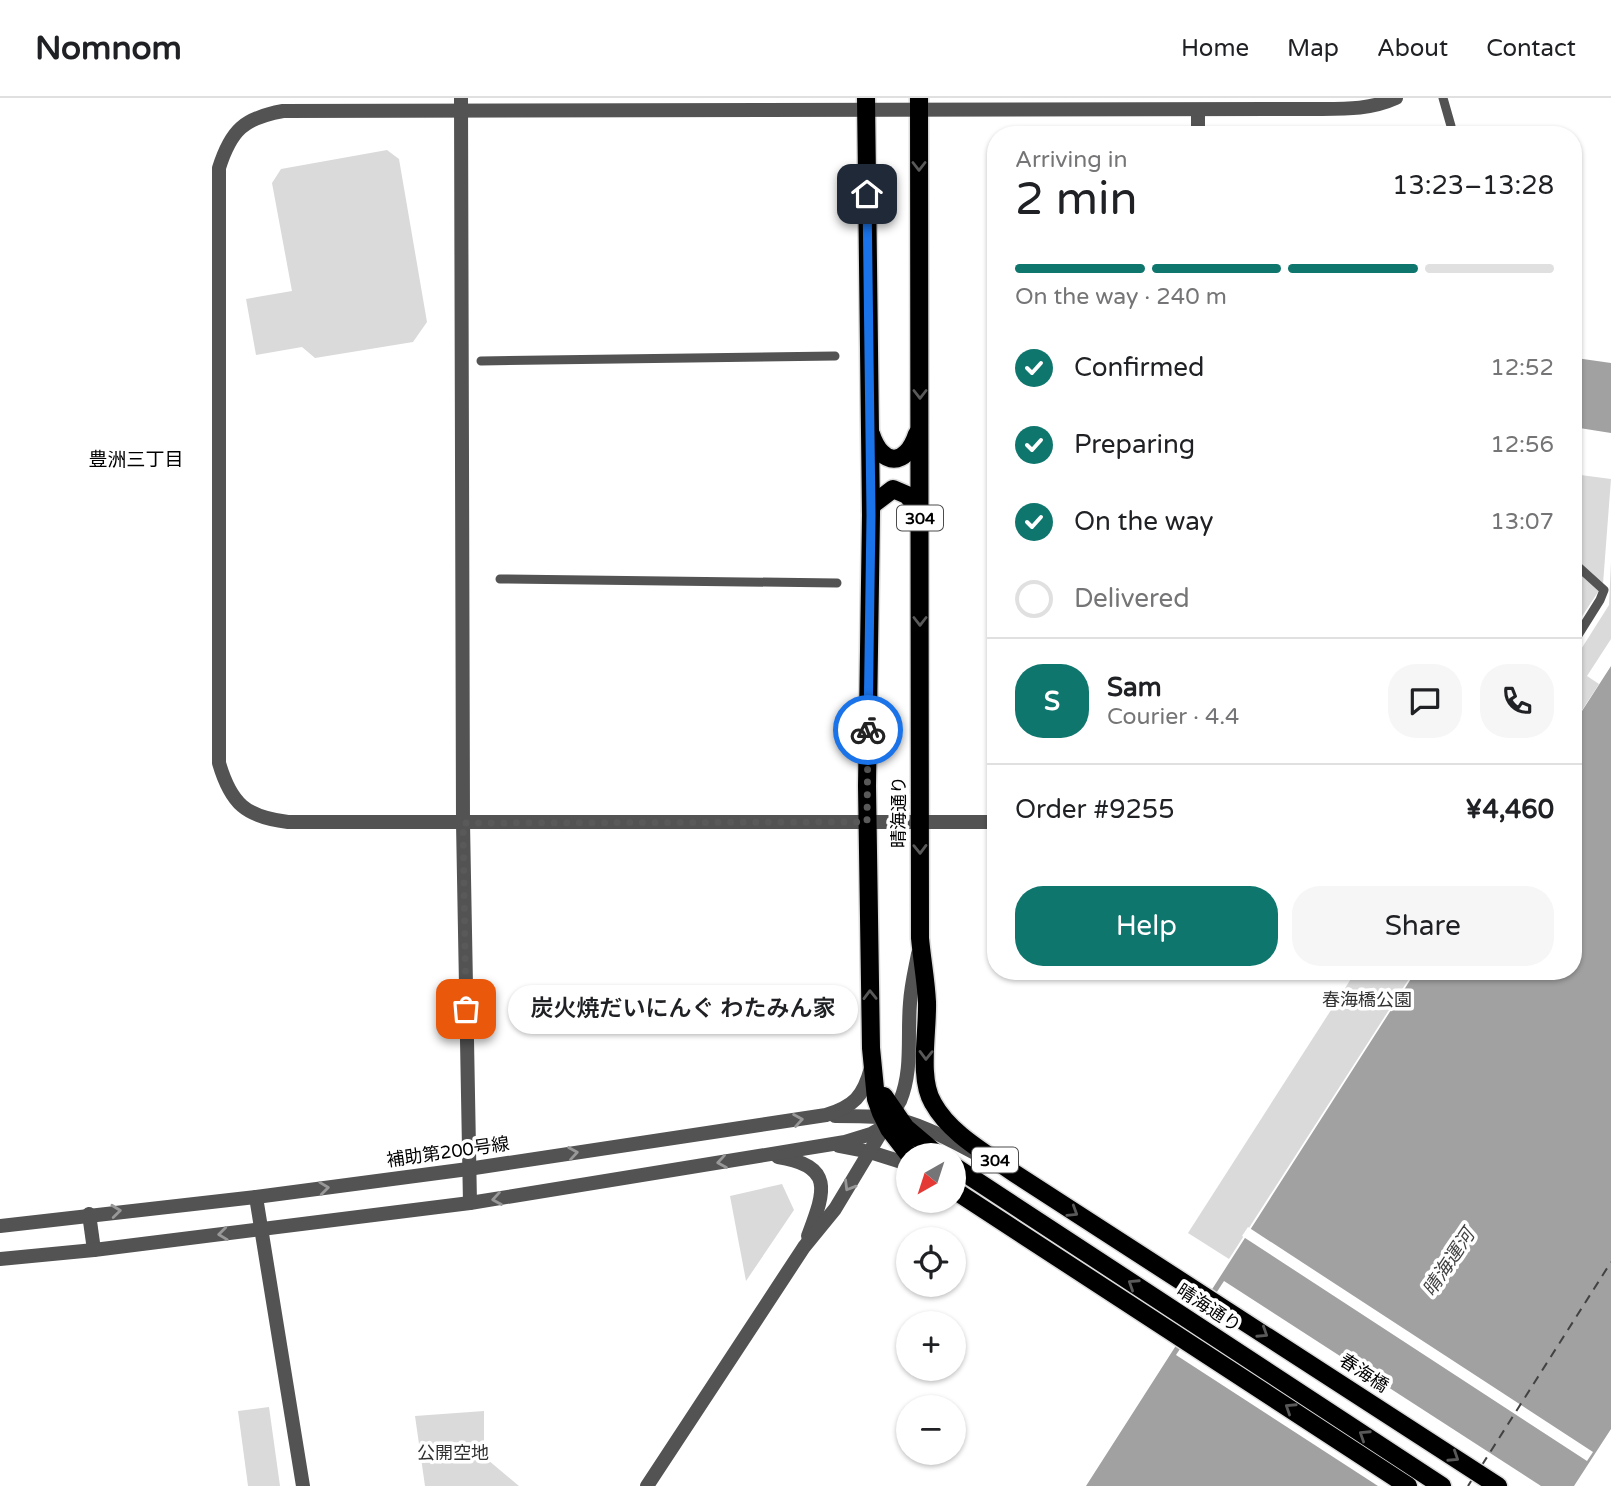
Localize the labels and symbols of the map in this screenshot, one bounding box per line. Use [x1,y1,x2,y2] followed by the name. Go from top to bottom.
[911,161,927,172] one-way arrow
[837,164,897,224] pin
[912,389,928,399] one-way arrow
[88,449,184,471] district label: 豊洲三丁目
[897,506,943,530] road number: 304
[912,616,928,627] one-way arrow
[833,695,903,765] courier
[888,776,910,848] street label: 晴海通り
[912,844,928,854] one-way arrow
[436,979,496,1039] pin
[508,984,858,1034] callout: 炭火焼だいにんぐ わたみん家
[862,989,878,1000] one-way arrow
[1322,989,1412,1011] park label: 春海橋公園
[918,1051,934,1061] one-way arrow
[793,1112,804,1127] one-way arrow
[385,1132,511,1172] street label: 補助第200号線
[896,1143,966,1213] north arrow
[568,1146,579,1161] one-way arrow
[972,1148,1018,1172] road number: 304
[716,1154,728,1169] one-way arrow
[844,1179,857,1192] one-way arrow
[318,1180,330,1195] one-way arrow
[492,1191,503,1206] one-way arrow
[1065,1203,1078,1216] one-way arrow
[111,1204,122,1219] one-way arrow
[1418,1222,1481,1300] water label: 晴海運河
[217,1227,229,1242] one-way arrow
[1128,1279,1141,1292] one-way arrow
[1173,1279,1245,1337] street label: 晴海通り
[1256,1324,1269,1337] one-way arrow
[1335,1349,1393,1397] street label: 春海橋
[1284,1404,1297,1417] one-way arrow
[1359,1430,1372,1443] one-way arrow
[417,1442,489,1464] park label: 公開空地
[1446,1449,1459,1461] one-way arrow

